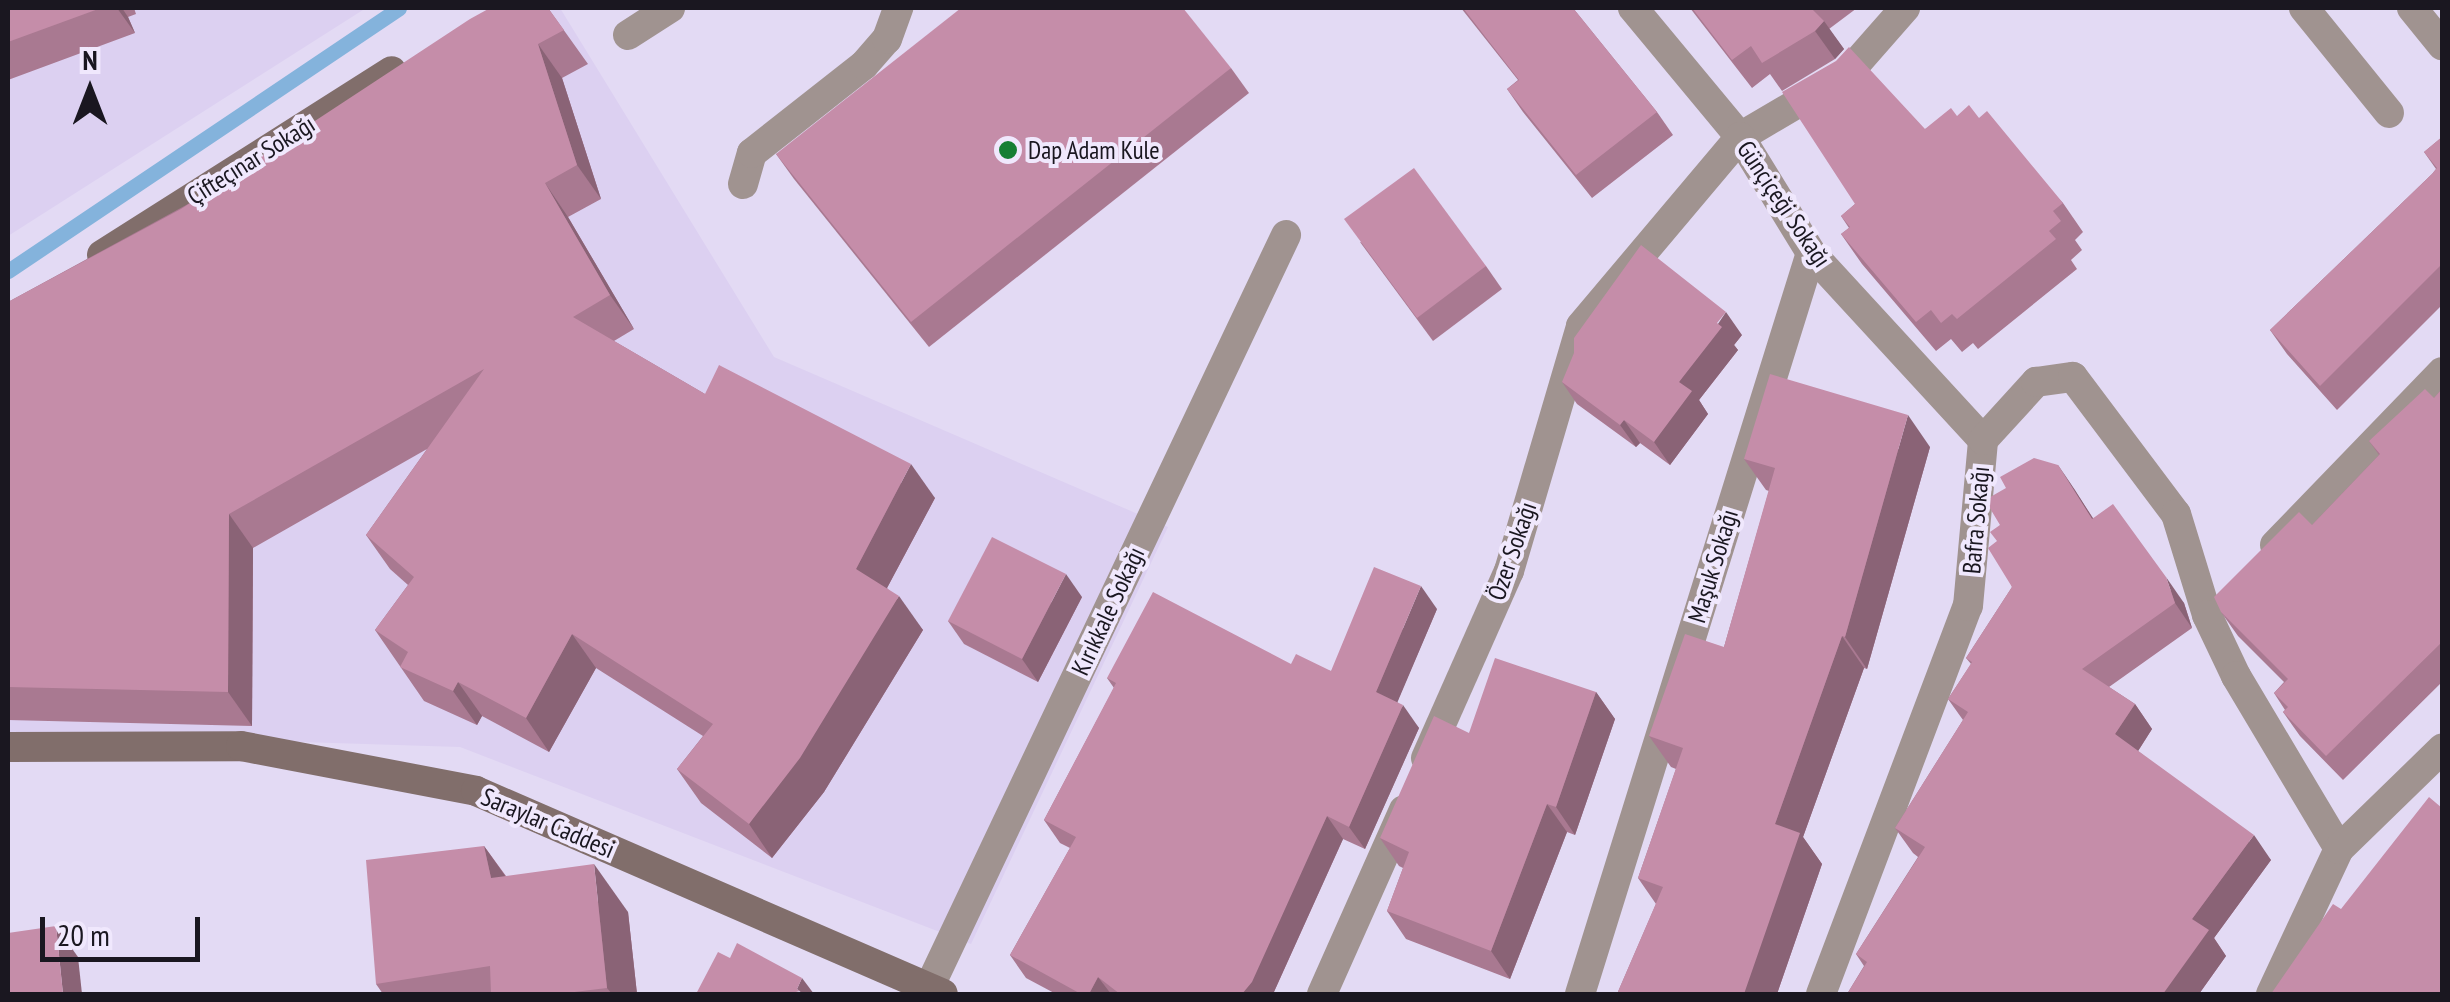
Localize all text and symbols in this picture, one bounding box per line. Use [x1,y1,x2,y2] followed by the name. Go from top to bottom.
[40,40,140,140] north arrow
[82,41,98,78] text: N
[182,109,320,211] street label: Çifteçınar Sokağı
[1028,135,1160,165] place label: Dap Adam Kule
[1731,135,1837,273] street label: Günçiçeği Sokağı
[997,139,1019,161] marker: Dap Adam Kule
[1956,465,1996,575] street label: Bafra Sokağı
[1481,498,1543,604] street label: Özer Sokağı
[1681,505,1745,627] street label: Maşuk Sokağı
[1065,542,1151,680] street label: Kırıkkale Sokağı
[477,781,619,865] street label: Saraylar Caddesi
[45,897,205,959] scale bar
[57,915,110,954] text: 20 m

